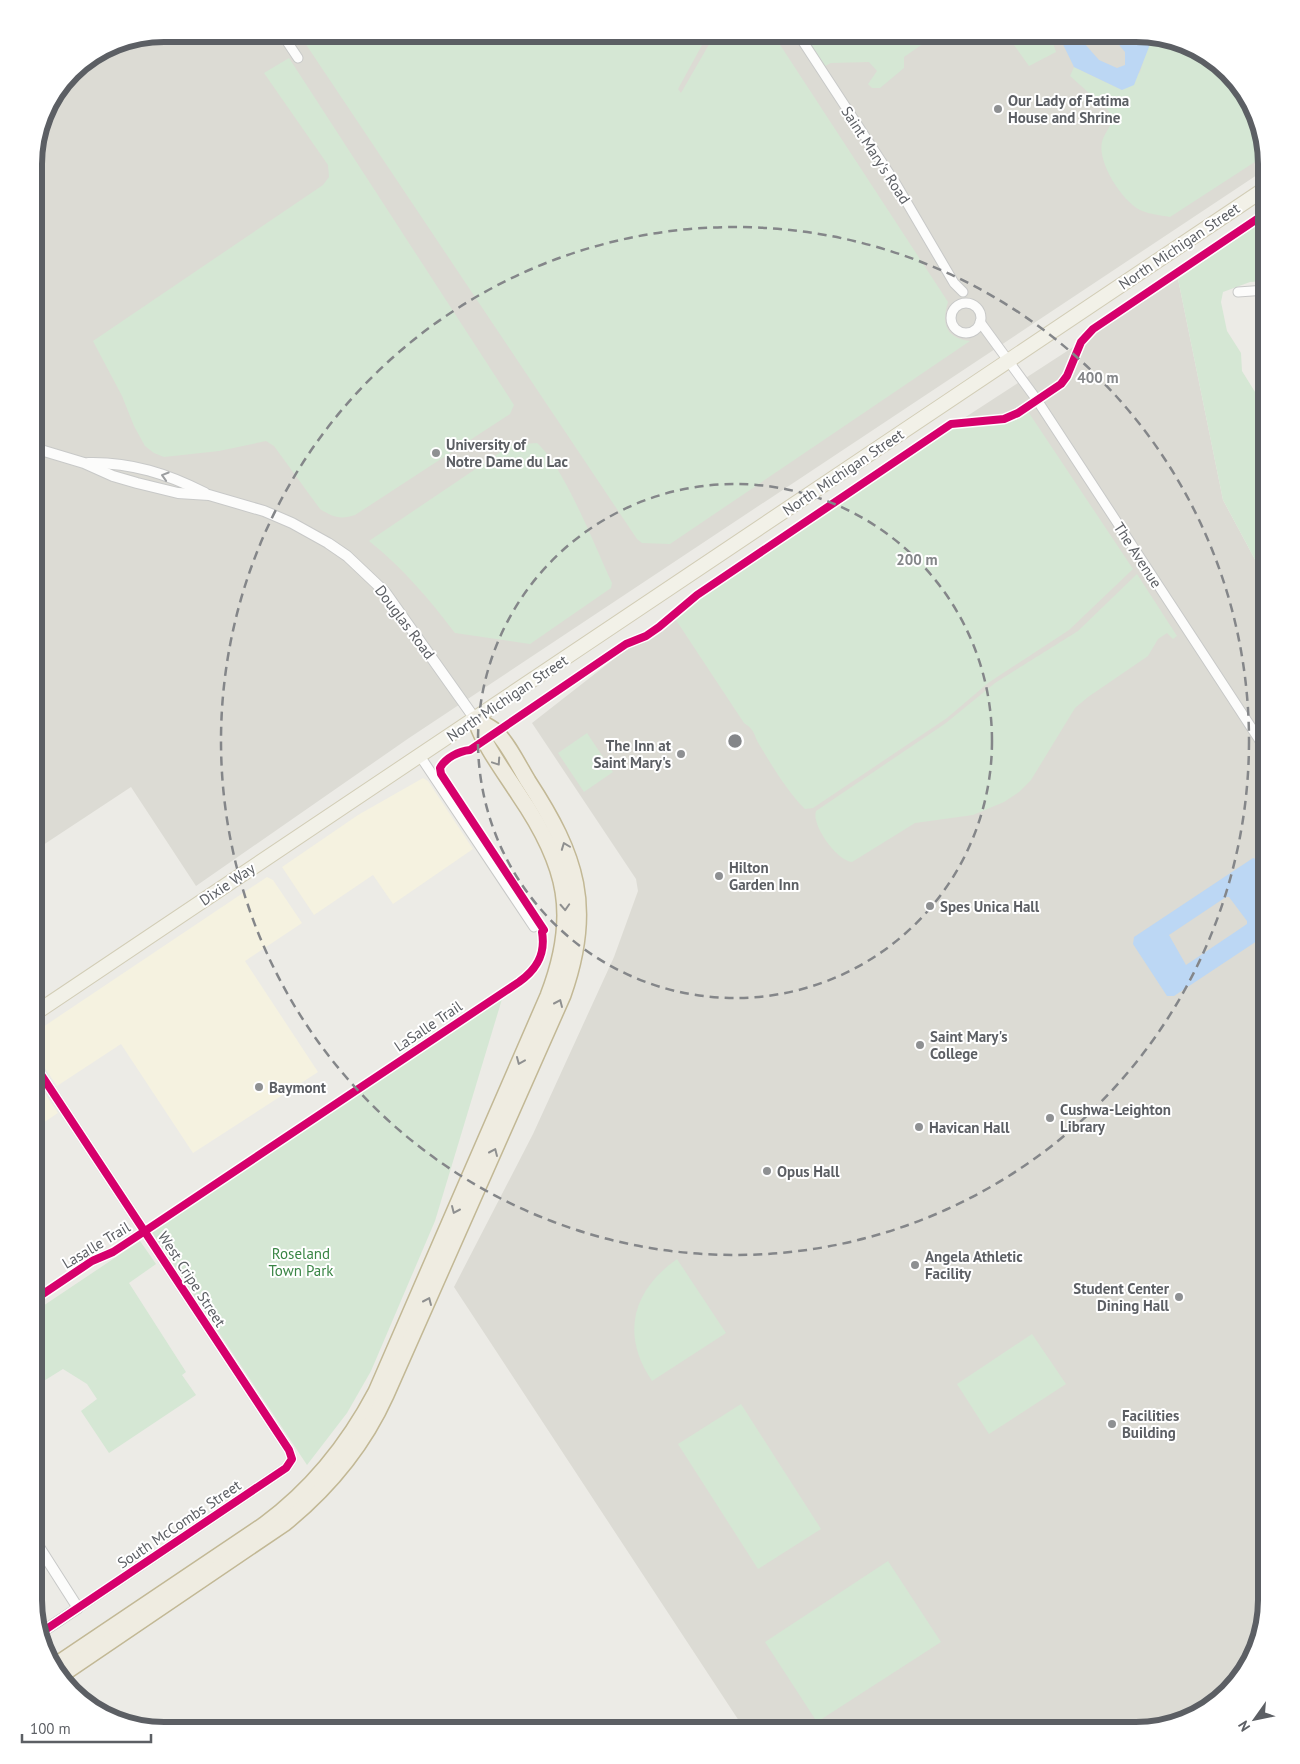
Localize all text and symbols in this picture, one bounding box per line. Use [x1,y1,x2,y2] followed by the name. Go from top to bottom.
[1008,91,1129,127] place label: Our Lady of Fatima House and Shrine
[837,103,915,207] street label: Saint Mary's Road
[992,103,1004,115] marker: Our Lady of Fatima House and Shrine
[1115,198,1243,294] street label: North Michigan Street
[1077,368,1119,387] text: 400 m
[779,424,907,520] street label: North Michigan Street
[446,435,569,471] place label: University of Notre Dame du Lac
[430,447,442,459] marker: University of Notre Dame du Lac
[161,471,169,481] one-way arrow
[1110,519,1166,591] street label: The Avenue
[896,550,938,569] text: 200 m
[371,581,439,663] street label: Douglas Road
[443,650,571,746] street label: North Michigan Street
[726,732,744,750] centre of rings
[593,736,672,772] place label: The Inn at Saint Mary's
[675,748,687,760] marker: The Inn at Saint Mary's
[491,756,500,766] one-way arrow
[561,842,572,851] one-way arrow
[196,858,258,910] street label: Dixie Way
[729,858,799,894] place label: Hilton Garden Inn
[713,870,725,882] marker: Hilton Garden Inn
[940,897,1040,916] place label: Spes Unica Hall
[924,900,936,912] marker: Spes Unica Hall
[559,903,570,911] one-way arrow
[390,996,466,1056] street label: LaSalle Trail
[553,999,564,1008] one-way arrow
[930,1027,1008,1063] place label: Saint Mary's College
[914,1039,926,1051] marker: Saint Mary's College
[515,1056,526,1065] one-way arrow
[269,1078,327,1097] place label: Baymont
[253,1081,265,1093] marker: Baymont
[1060,1100,1171,1136] place label: Cushwa-Leighton Library
[1044,1112,1056,1124] marker: Cushwa-Leighton Library
[929,1118,1010,1137] place label: Havican Hall
[913,1121,925,1133] marker: Havican Hall
[487,1148,498,1157] one-way arrow
[777,1162,840,1181] place label: Opus Hall
[761,1165,773,1177] marker: Opus Hall
[451,1205,462,1214] one-way arrow
[58,1217,134,1273] street label: Lasalle Trail
[154,1228,230,1330] street label: West Cripe Street
[268,1244,334,1280] park label: Roseland Town Park
[925,1247,1023,1283] place label: Angela Athletic Facility
[909,1259,921,1271] marker: Angela Athletic Facility
[1073,1279,1170,1315] place label: Student Center Dining Hall
[1173,1291,1185,1303] marker: Student Center Dining Hall
[422,1297,433,1306] one-way arrow
[1122,1406,1179,1442] place label: Facilities Building
[1106,1418,1118,1430] marker: Facilities Building
[114,1476,244,1572] street label: South McCombs Street
[1230,1694,1280,1744] north arrow
[22,1712,151,1744] scale bar
[1234,1717,1254,1735] text: N
[30,1719,71,1738] text: 100 m

